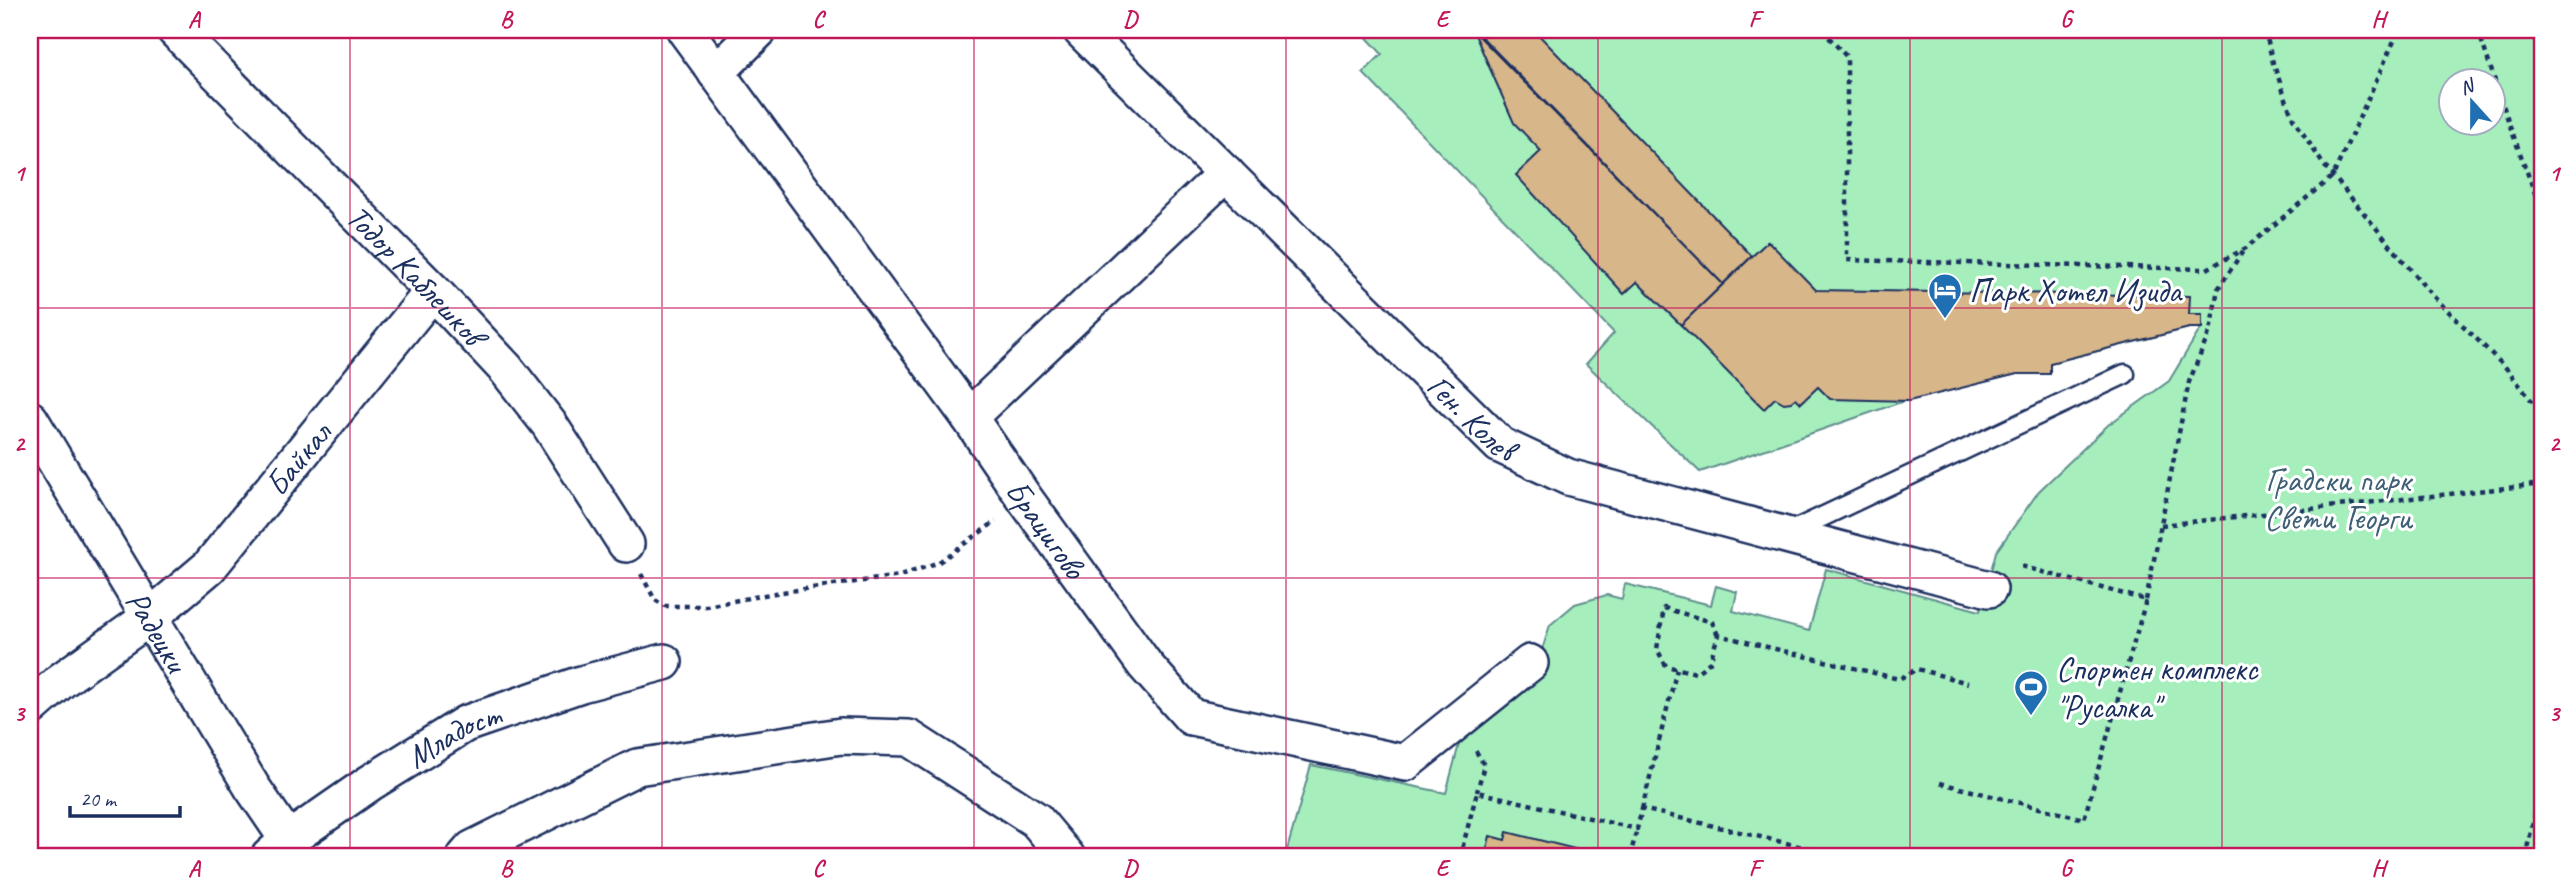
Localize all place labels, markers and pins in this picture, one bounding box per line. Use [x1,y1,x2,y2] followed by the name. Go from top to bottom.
[1969,270,2183,312] place label: Парк Хотел Изида
[1926,271,1964,320] hotel icon: Парк Хотел Изида
[2056,648,2260,728] place label: Спортен комплекс "Русалка"
[2012,668,2050,717] sports icon: Спортен комплекс "Русалка"

